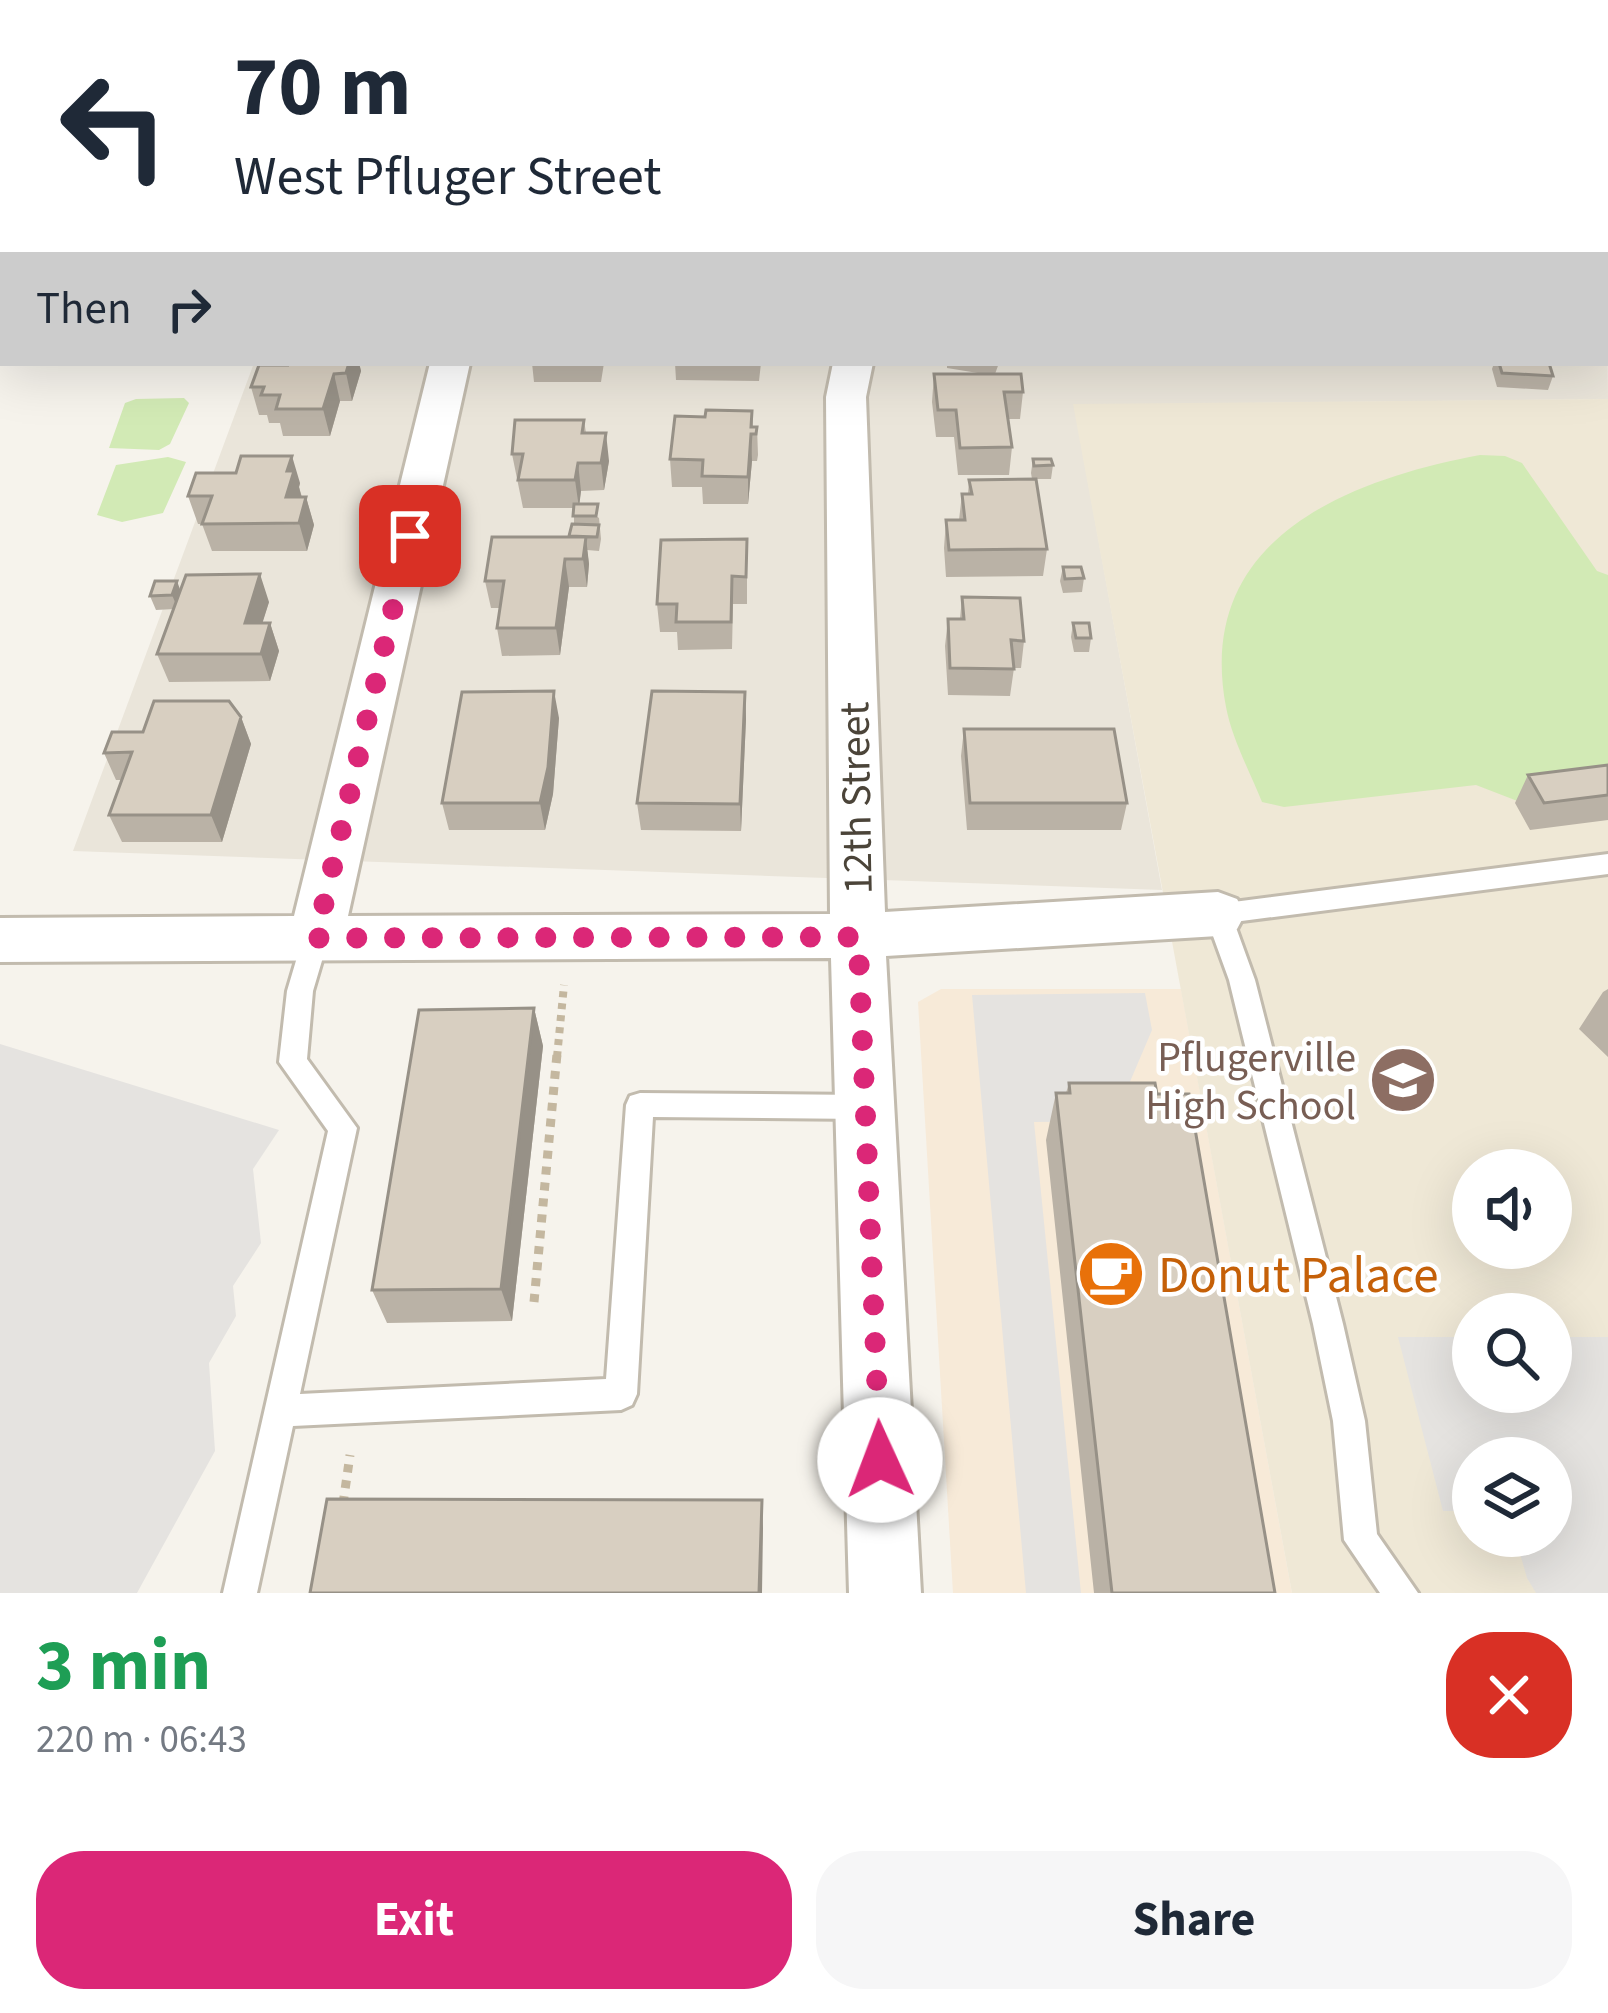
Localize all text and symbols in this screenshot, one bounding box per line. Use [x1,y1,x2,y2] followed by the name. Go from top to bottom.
[234,28,412,148] text: 70 m
[36,48,192,204] icon: left
[234,139,661,216] text: West Pfluger Street
[156,276,222,342] icon: right
[36,277,132,341] text: Then
[359,485,461,587] pin
[377,503,443,569] icon: arrive
[825,701,889,895] street label: 12th Street
[1145,1028,1356,1136] place label: Pflugerville High School
[1368,1045,1438,1115] school or university icon: Pflugerville High School
[1452,1149,1572,1557] map controls
[1452,1149,1572,1269] button: sound
[1076,1239,1146,1309] cafe icon: Donut Palace
[1158,1240,1439,1312] place label: Donut Palace
[1452,1293,1572,1413] button: search
[817,1397,943,1523] position arrow
[1452,1437,1572,1557] button: layers
[36,1615,211,1718] text: 3 min
[1446,1632,1572,1758] button: close
[36,1712,247,1768] text: 220 m · 06:43
[36,1851,792,1989] button: Exit
[816,1851,1572,1989] button: Share

